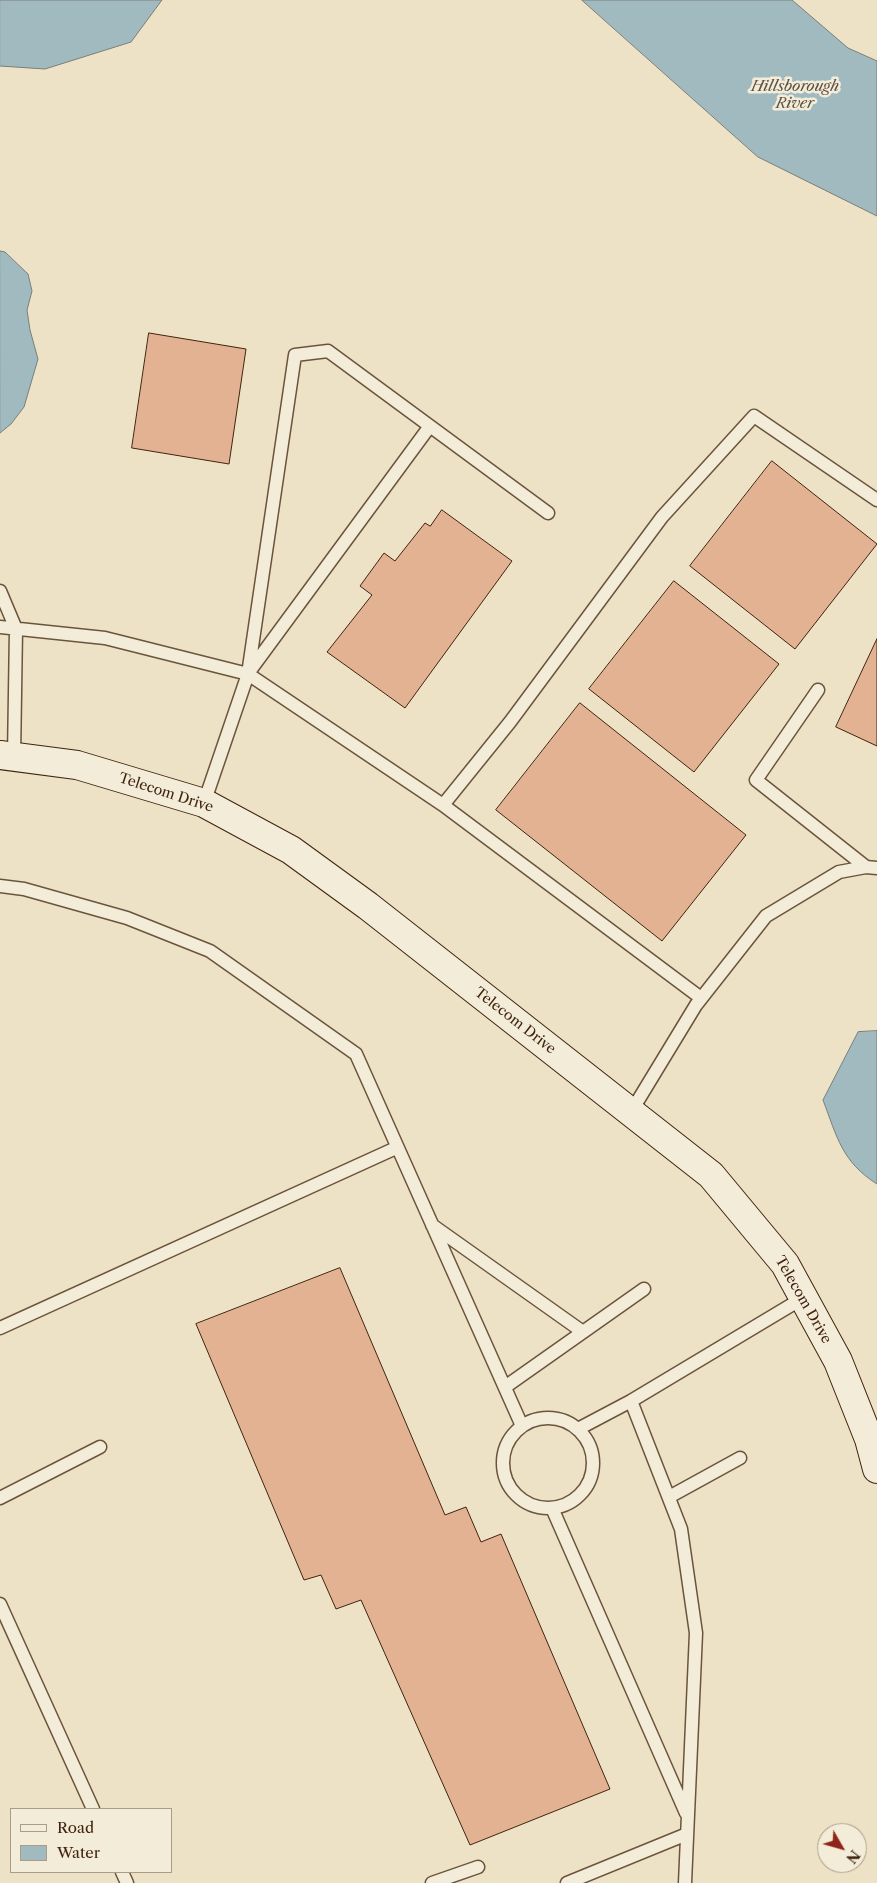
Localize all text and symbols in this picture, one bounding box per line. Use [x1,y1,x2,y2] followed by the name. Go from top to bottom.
[751,78,839,113] water label: Hillsborough River
[117,770,215,816] street label: Telecom Drive
[471,984,559,1058] street label: Telecom Drive
[771,1253,835,1347] street label: Telecom Drive
[10,1808,172,1873] legend
[57,1818,94,1837] text: Road
[817,1823,867,1873] north arrow
[57,1843,100,1862] text: Water
[842,1846,864,1867] text: N

